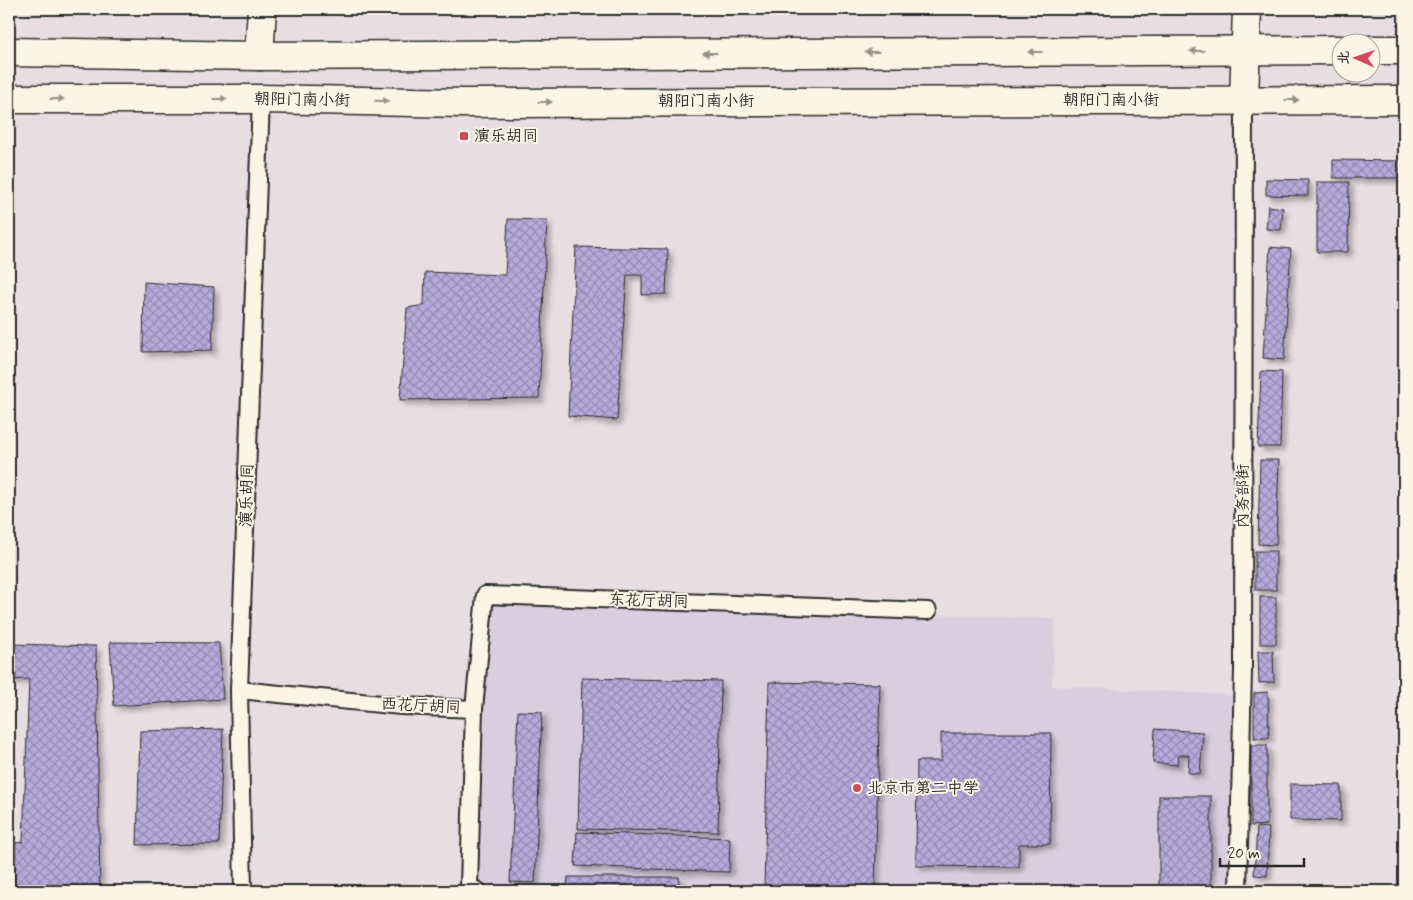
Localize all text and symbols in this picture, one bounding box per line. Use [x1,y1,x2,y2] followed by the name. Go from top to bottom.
[1330,32,1380,82] north arrow
[1189,47,1205,55] one-way arrow
[864,48,880,56] one-way arrow
[1027,48,1043,56] one-way arrow
[702,49,718,57] one-way arrow
[1335,50,1353,65] text: 北
[254,89,350,111] street label: 朝阳门南小街
[1063,90,1159,111] street label: 朝阳门南小街
[658,91,754,112] street label: 朝阳门南小街
[50,95,66,103] one-way arrow
[212,95,228,103] one-way arrow
[1285,96,1301,104] one-way arrow
[375,97,391,105] one-way arrow
[537,98,553,106] one-way arrow
[474,126,538,147] place label: 演乐胡同
[458,130,470,142] marker: 演乐胡同
[235,463,259,527] street label: 演乐胡同
[1233,464,1254,528] street label: 内务部街
[609,589,689,613] street label: 东花厅胡同
[380,693,462,719] street label: 西花厅胡同
[867,778,979,799] place label: 北京市第二中学
[851,782,863,794] marker: 北京市第二中学
[1220,835,1304,867] scale bar
[1228,844,1260,864] text: 20 m

